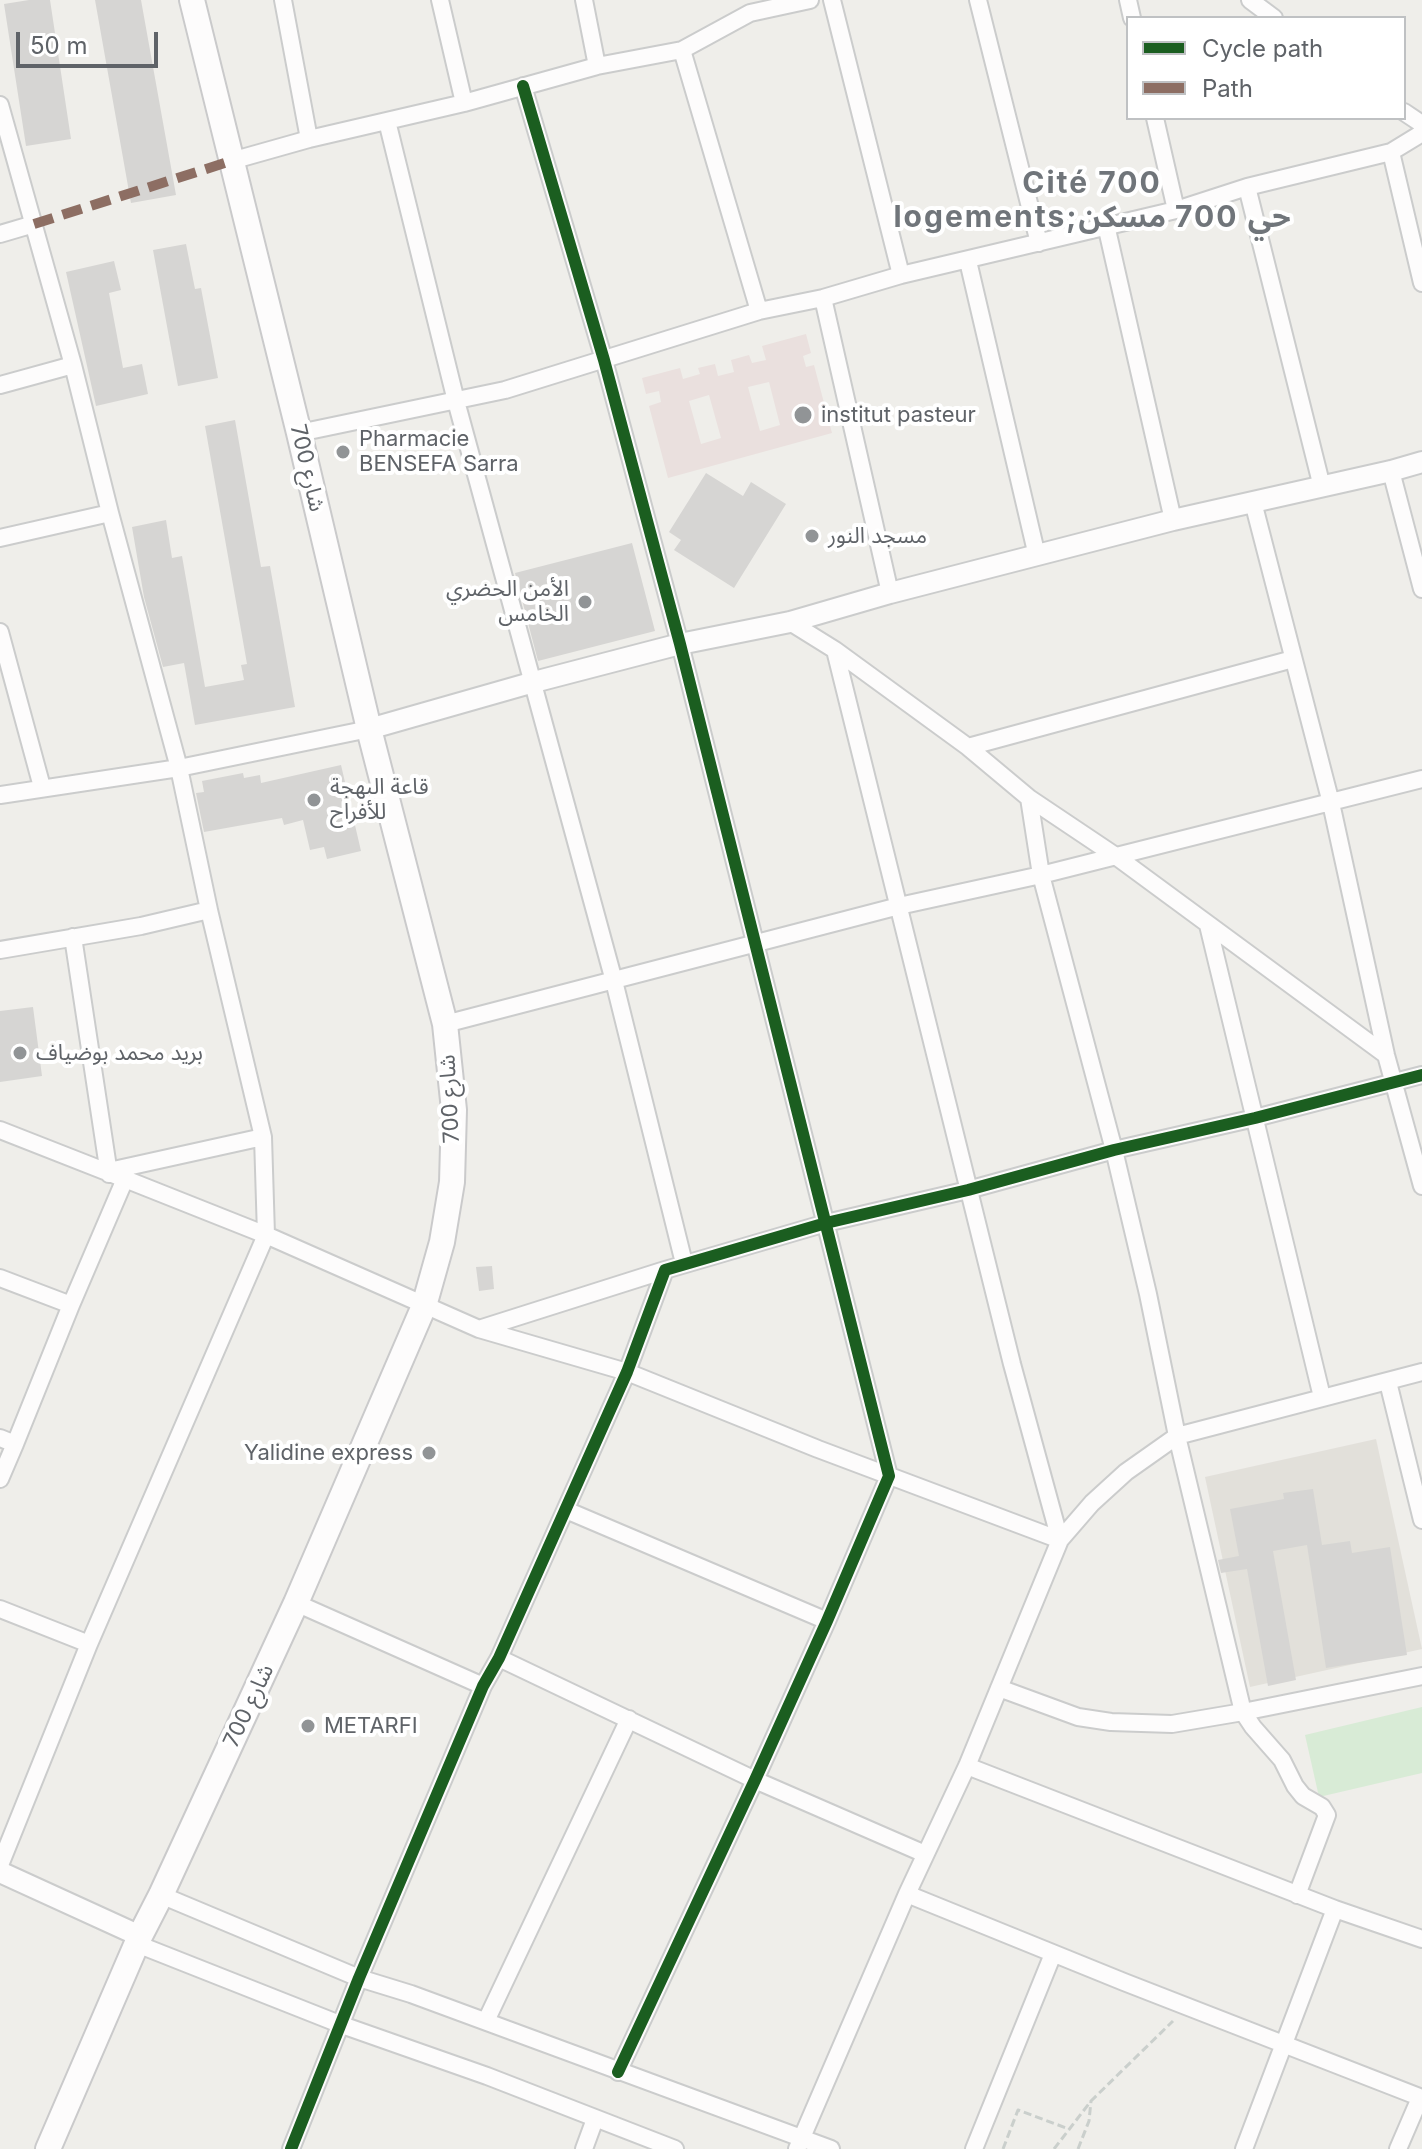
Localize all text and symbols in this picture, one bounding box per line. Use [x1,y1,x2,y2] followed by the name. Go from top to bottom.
[20,16,162,66] scale bar
[1126,16,1406,120] legend
[30,31,88,60] text: 50 m
[1202,34,1323,63] text: Cycle path
[1202,74,1253,103] text: Path
[908,166,1276,236] district label: Cité 700 logements;حي 700 مسكن
[821,402,976,428] place label: institut pasteur
[792,404,814,426] marker: institut pasteur
[284,422,330,514] street label: شارع 700
[359,426,519,478] place label: Pharmacie BENSEFA Sarra
[334,443,352,461] marker: Pharmacie BENSEFA Sarra
[828,523,927,549] place label: مسجد النور
[803,527,821,545] marker: مسجد النور
[446,576,569,628] place label: الأمن الحضري الخامس
[576,593,594,611] marker: الأمن الحضري الخامس
[330,774,429,826] place label: قاعة البهجة للأفراح
[305,791,323,809] marker: قاعة البهجة للأفراح
[36,1040,203,1066] place label: بريد محمد بوضياف
[11,1044,29,1062] marker: بريد محمد بوضياف
[434,1054,466,1144] street label: شارع 700
[244,1440,413,1466] place label: Yalidine express
[420,1444,438,1462] marker: Yalidine express
[218,1660,280,1752] street label: شارع 700
[324,1713,418,1739] place label: METARFI
[299,1717,317,1735] marker: METARFI

